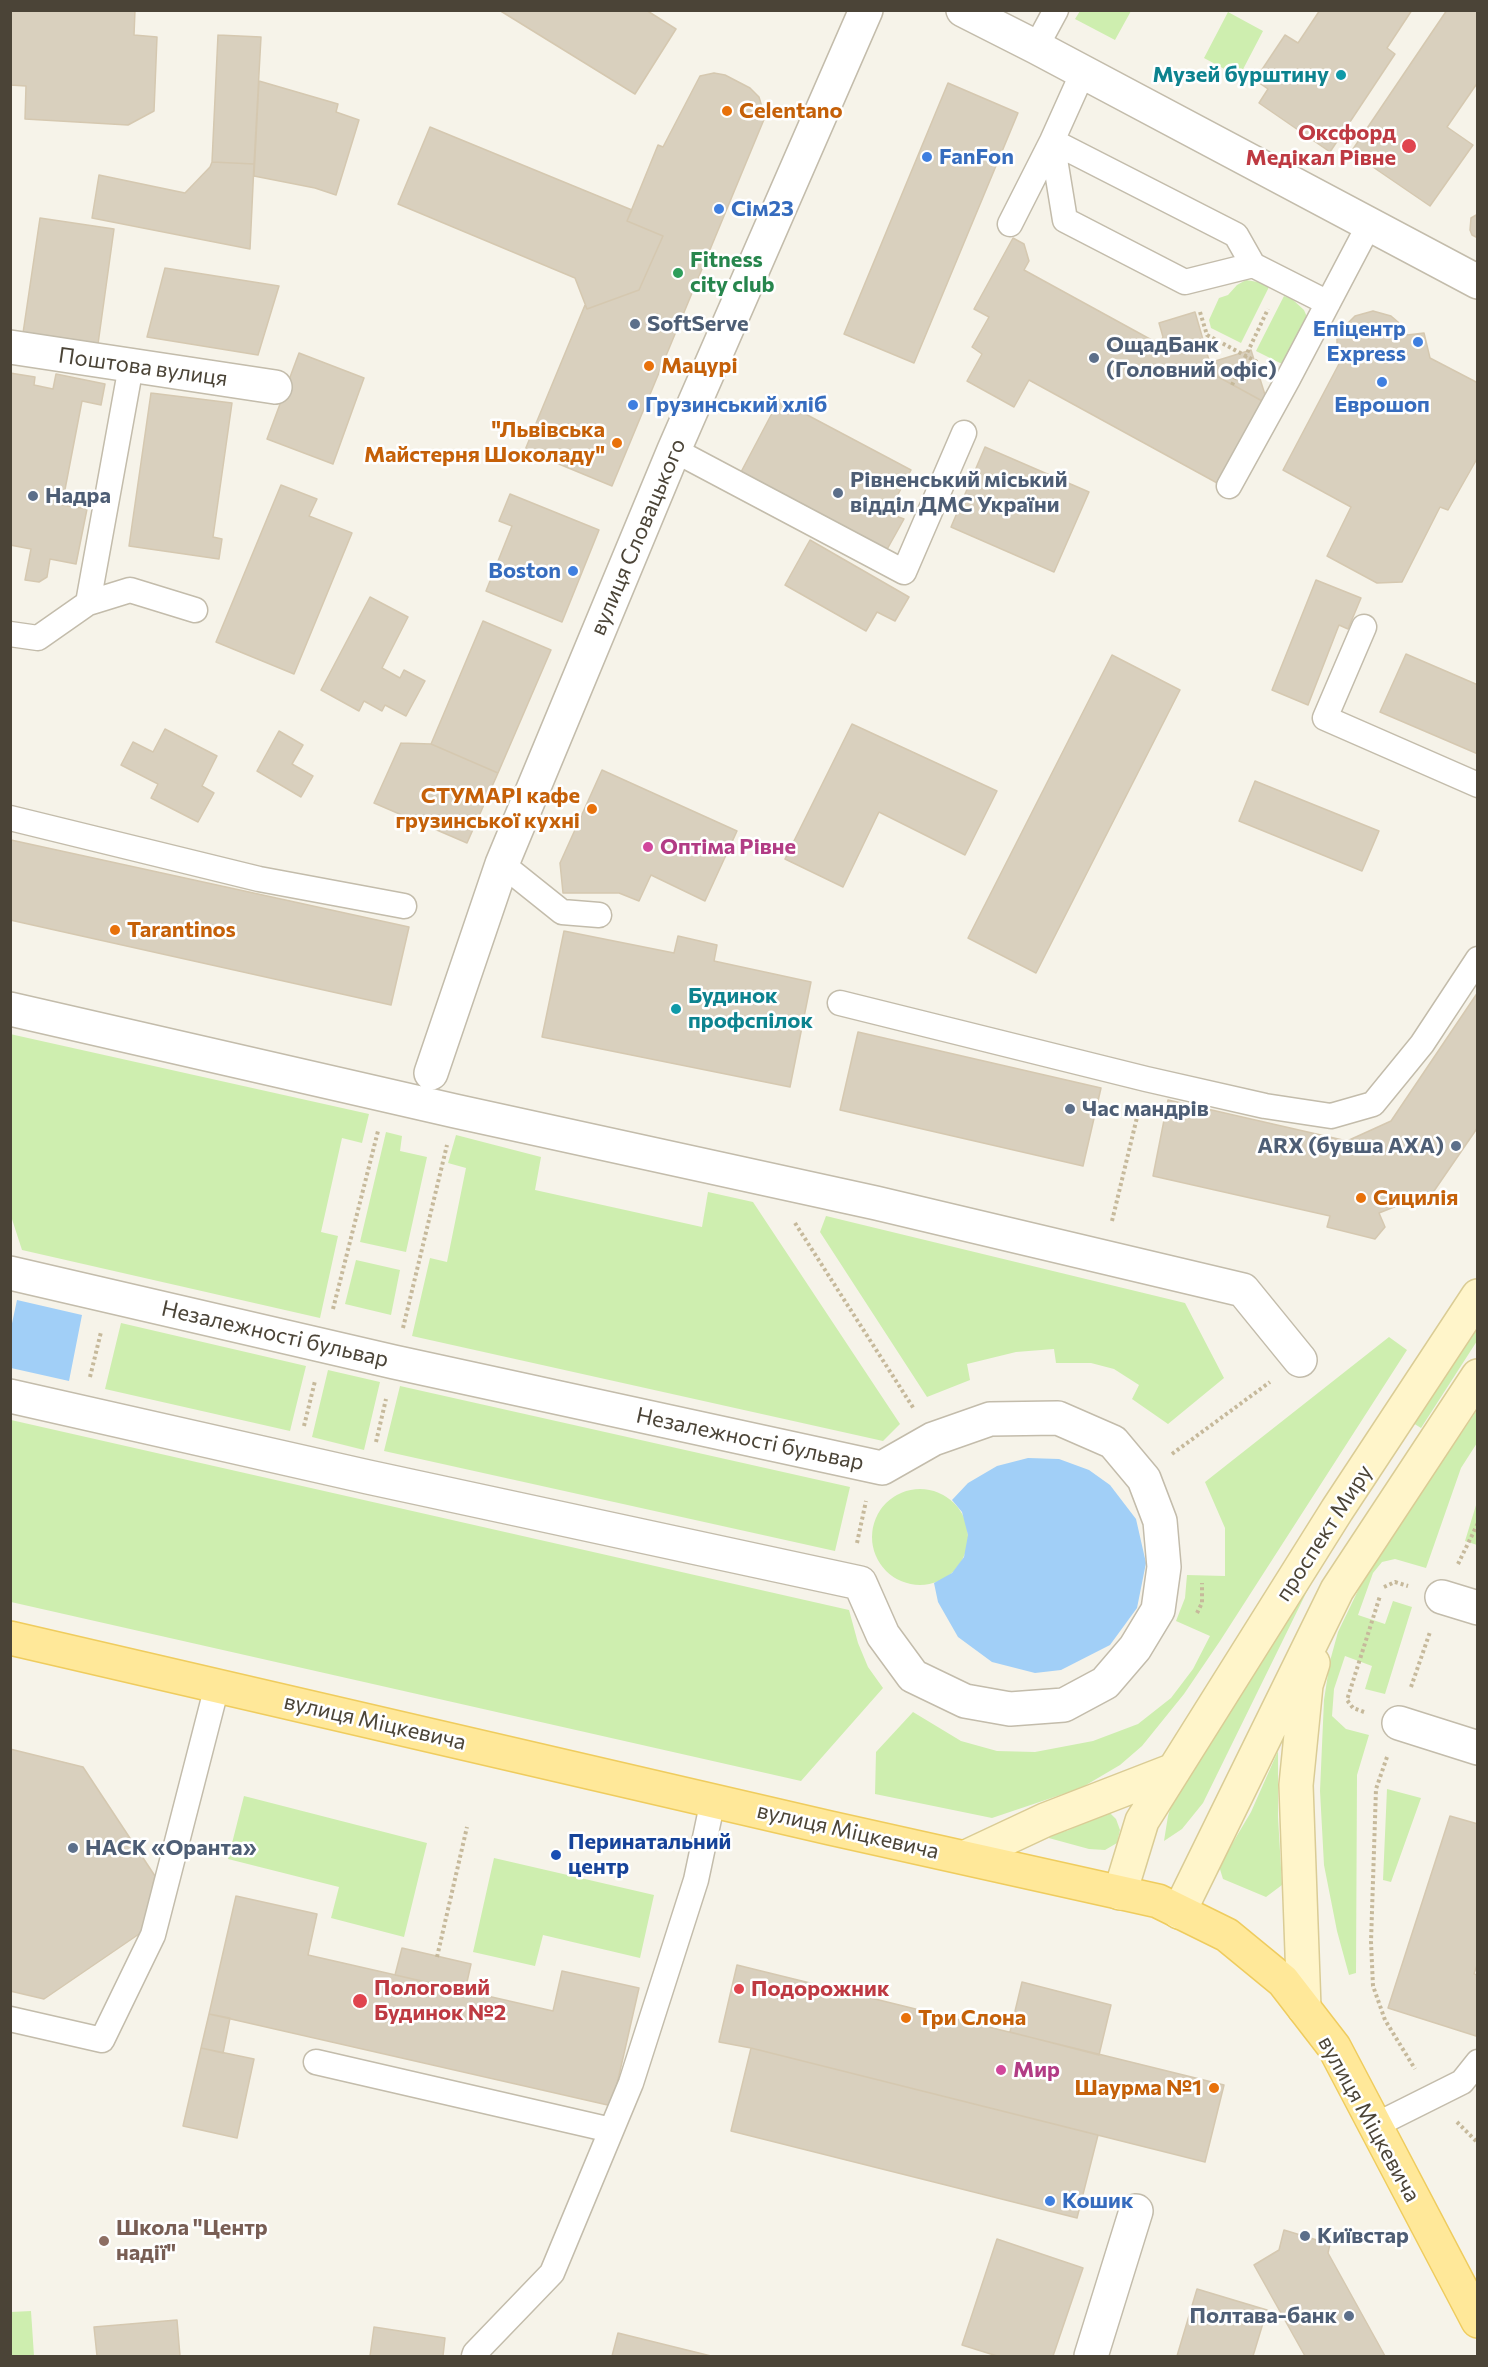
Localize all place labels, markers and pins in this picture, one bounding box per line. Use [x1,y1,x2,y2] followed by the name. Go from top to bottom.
[1153,62,1329,88] place label: Музей бурштину
[1334,68,1348,82] marker: Музей бурштину
[739,98,843,124] place label: Celentano
[720,104,734,118] marker: Celentano
[1246,120,1396,172] place label: Оксфорд Медікал Рівне
[1400,137,1418,155] marker: Оксфорд Медікал Рівне
[939,144,1014,170] place label: FanFon
[920,150,934,164] marker: FanFon
[731,196,794,222] place label: Сім23
[712,202,726,216] marker: Сім23
[690,247,775,298] place label: Fitness city club
[671,266,685,280] marker: Fitness city club
[647,311,749,337] place label: SoftServe
[1313,316,1406,368] place label: Епіцентр Express
[628,317,642,331] marker: SoftServe
[1106,332,1277,384] place label: ОщадБанк (Головний офіс)
[1411,335,1425,349] marker: Епіцентр Express
[1087,351,1101,365] marker: ОщадБанк (Головний офіс)
[661,353,738,379] place label: Мацурі
[642,359,656,373] marker: Мацурі
[1375,375,1389,389] marker: Еврошоп
[645,392,827,418] place label: Грузинський хліб
[1334,392,1430,418] place label: Еврошоп
[626,398,640,412] marker: Грузинський хліб
[364,417,605,469] place label: "Львівська Майстерня Шоколаду"
[610,436,624,450] marker: "Львівська Майстерня Шоколаду"
[850,467,1067,518] place label: Рівненський міський відділ ДМС України
[45,483,111,509] place label: Надра
[831,486,845,500] marker: Рівненський міський відділ ДМС України
[26,489,40,503] marker: Надра
[488,558,561,584] place label: Boston
[566,564,580,578] marker: Boston
[395,783,580,834] place label: СТУМАРІ кафе грузинської кухні
[585,802,599,816] marker: СТУМАРІ кафе грузинської кухні
[660,834,796,860] place label: Оптіма Рівне
[641,840,655,854] marker: Оптіма Рівне
[127,917,236,943] place label: Tarantinos
[108,923,122,937] marker: Tarantinos
[688,983,813,1034] place label: Будинок профспілок
[669,1002,683,1016] marker: Будинок профспілок
[1082,1096,1209,1122] place label: Час мандрів
[1063,1102,1077,1116] marker: Час мандрів
[1257,1133,1444,1159] place label: ARX (бувша AXA)
[1449,1139,1463,1153] marker: ARX (бувша AXA)
[1373,1185,1458,1211] place label: Сицилія
[1354,1191,1368,1205] marker: Сицилія
[568,1829,731,1880] place label: Перинатальний центр
[85,1835,257,1861] place label: НАСК «Оранта»
[66,1841,80,1855] marker: НАСК «Оранта»
[549,1848,563,1862] marker: Перинатальний центр
[374,1975,506,2026] place label: Пологовий Будинок №2
[751,1976,889,2002] place label: Подорожник
[732,1982,746,1996] marker: Подорожник
[351,1992,369,2010] marker: Пологовий Будинок №2
[918,2005,1026,2031] place label: Три Слона
[899,2011,913,2025] marker: Три Слона
[1013,2057,1060,2083] place label: Мир
[994,2063,1008,2077] marker: Мир
[1075,2075,1202,2101] place label: Шаурма №1
[1207,2081,1221,2095] marker: Шаурма №1
[1062,2188,1133,2214] place label: Кошик
[1043,2194,1057,2208] marker: Кошик
[116,2215,268,2266] place label: Школа "Центр надії"
[1317,2223,1409,2249] place label: Київстар
[1298,2229,1312,2243] marker: Київстар
[97,2234,111,2248] marker: Школа "Центр надії"
[1189,2303,1337,2329] place label: Полтава-банк
[1342,2309,1356,2323] marker: Полтава-банк

